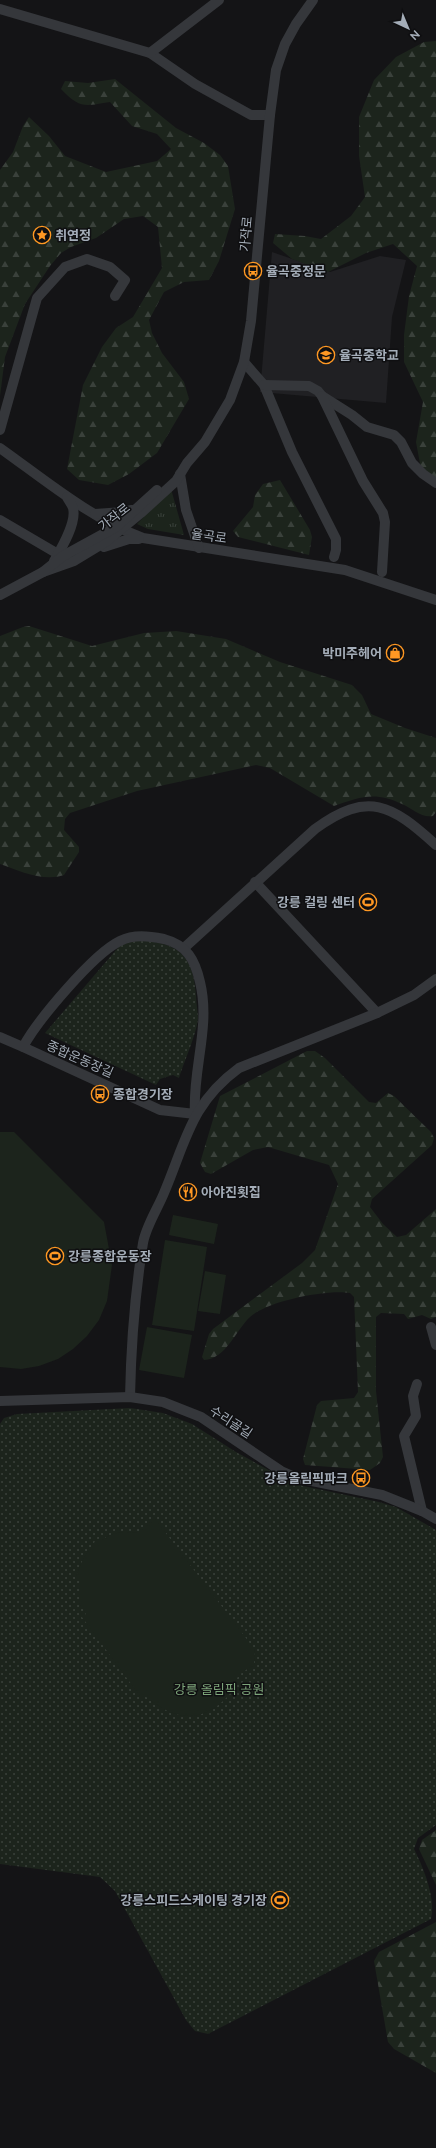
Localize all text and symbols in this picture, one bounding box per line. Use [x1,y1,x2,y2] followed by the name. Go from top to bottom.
[388,8,428,48] north arrow
[407,27,422,42] text: N
[237,215,255,253] street label: 가작로
[32,225,52,245] place icon: 취연정
[55,228,91,243] place label: 취연정
[243,261,263,281] bus stop icon: 율곡중정문
[266,264,326,279] place label: 율곡중정문
[316,345,336,365] school or university icon: 율곡중학교
[339,348,399,363] place label: 율곡중학교
[95,500,133,534] street label: 가작로
[190,526,228,546] street label: 율곡로
[385,643,405,663] shop icon: 박미주헤어
[322,646,382,661] place label: 박미주헤어
[358,892,378,912] sports icon: 강릉 컬링 센터
[277,895,355,910] place label: 강릉 컬링 센터
[44,1038,116,1080] street label: 종합운동장길
[90,1084,110,1104] bus stop icon: 종합경기장
[113,1087,173,1102] place label: 종합경기장
[178,1182,198,1202] restaurant icon: 아야진횟집
[201,1185,261,1200] place label: 아야진횟집
[45,1246,65,1266] sports icon: 강릉종합운동장
[68,1249,152,1264] place label: 강릉종합운동장
[207,1403,255,1441] street label: 수리골길
[351,1468,371,1488] bus stop icon: 강릉올림픽파크
[264,1471,348,1486] place label: 강릉올림픽파크
[174,1682,264,1697] park label: 강릉 올림픽 공원
[270,1890,290,1910] sports icon: 강릉스피드스케이팅 경기장
[120,1893,267,1908] place label: 강릉스피드스케이팅 경기장

